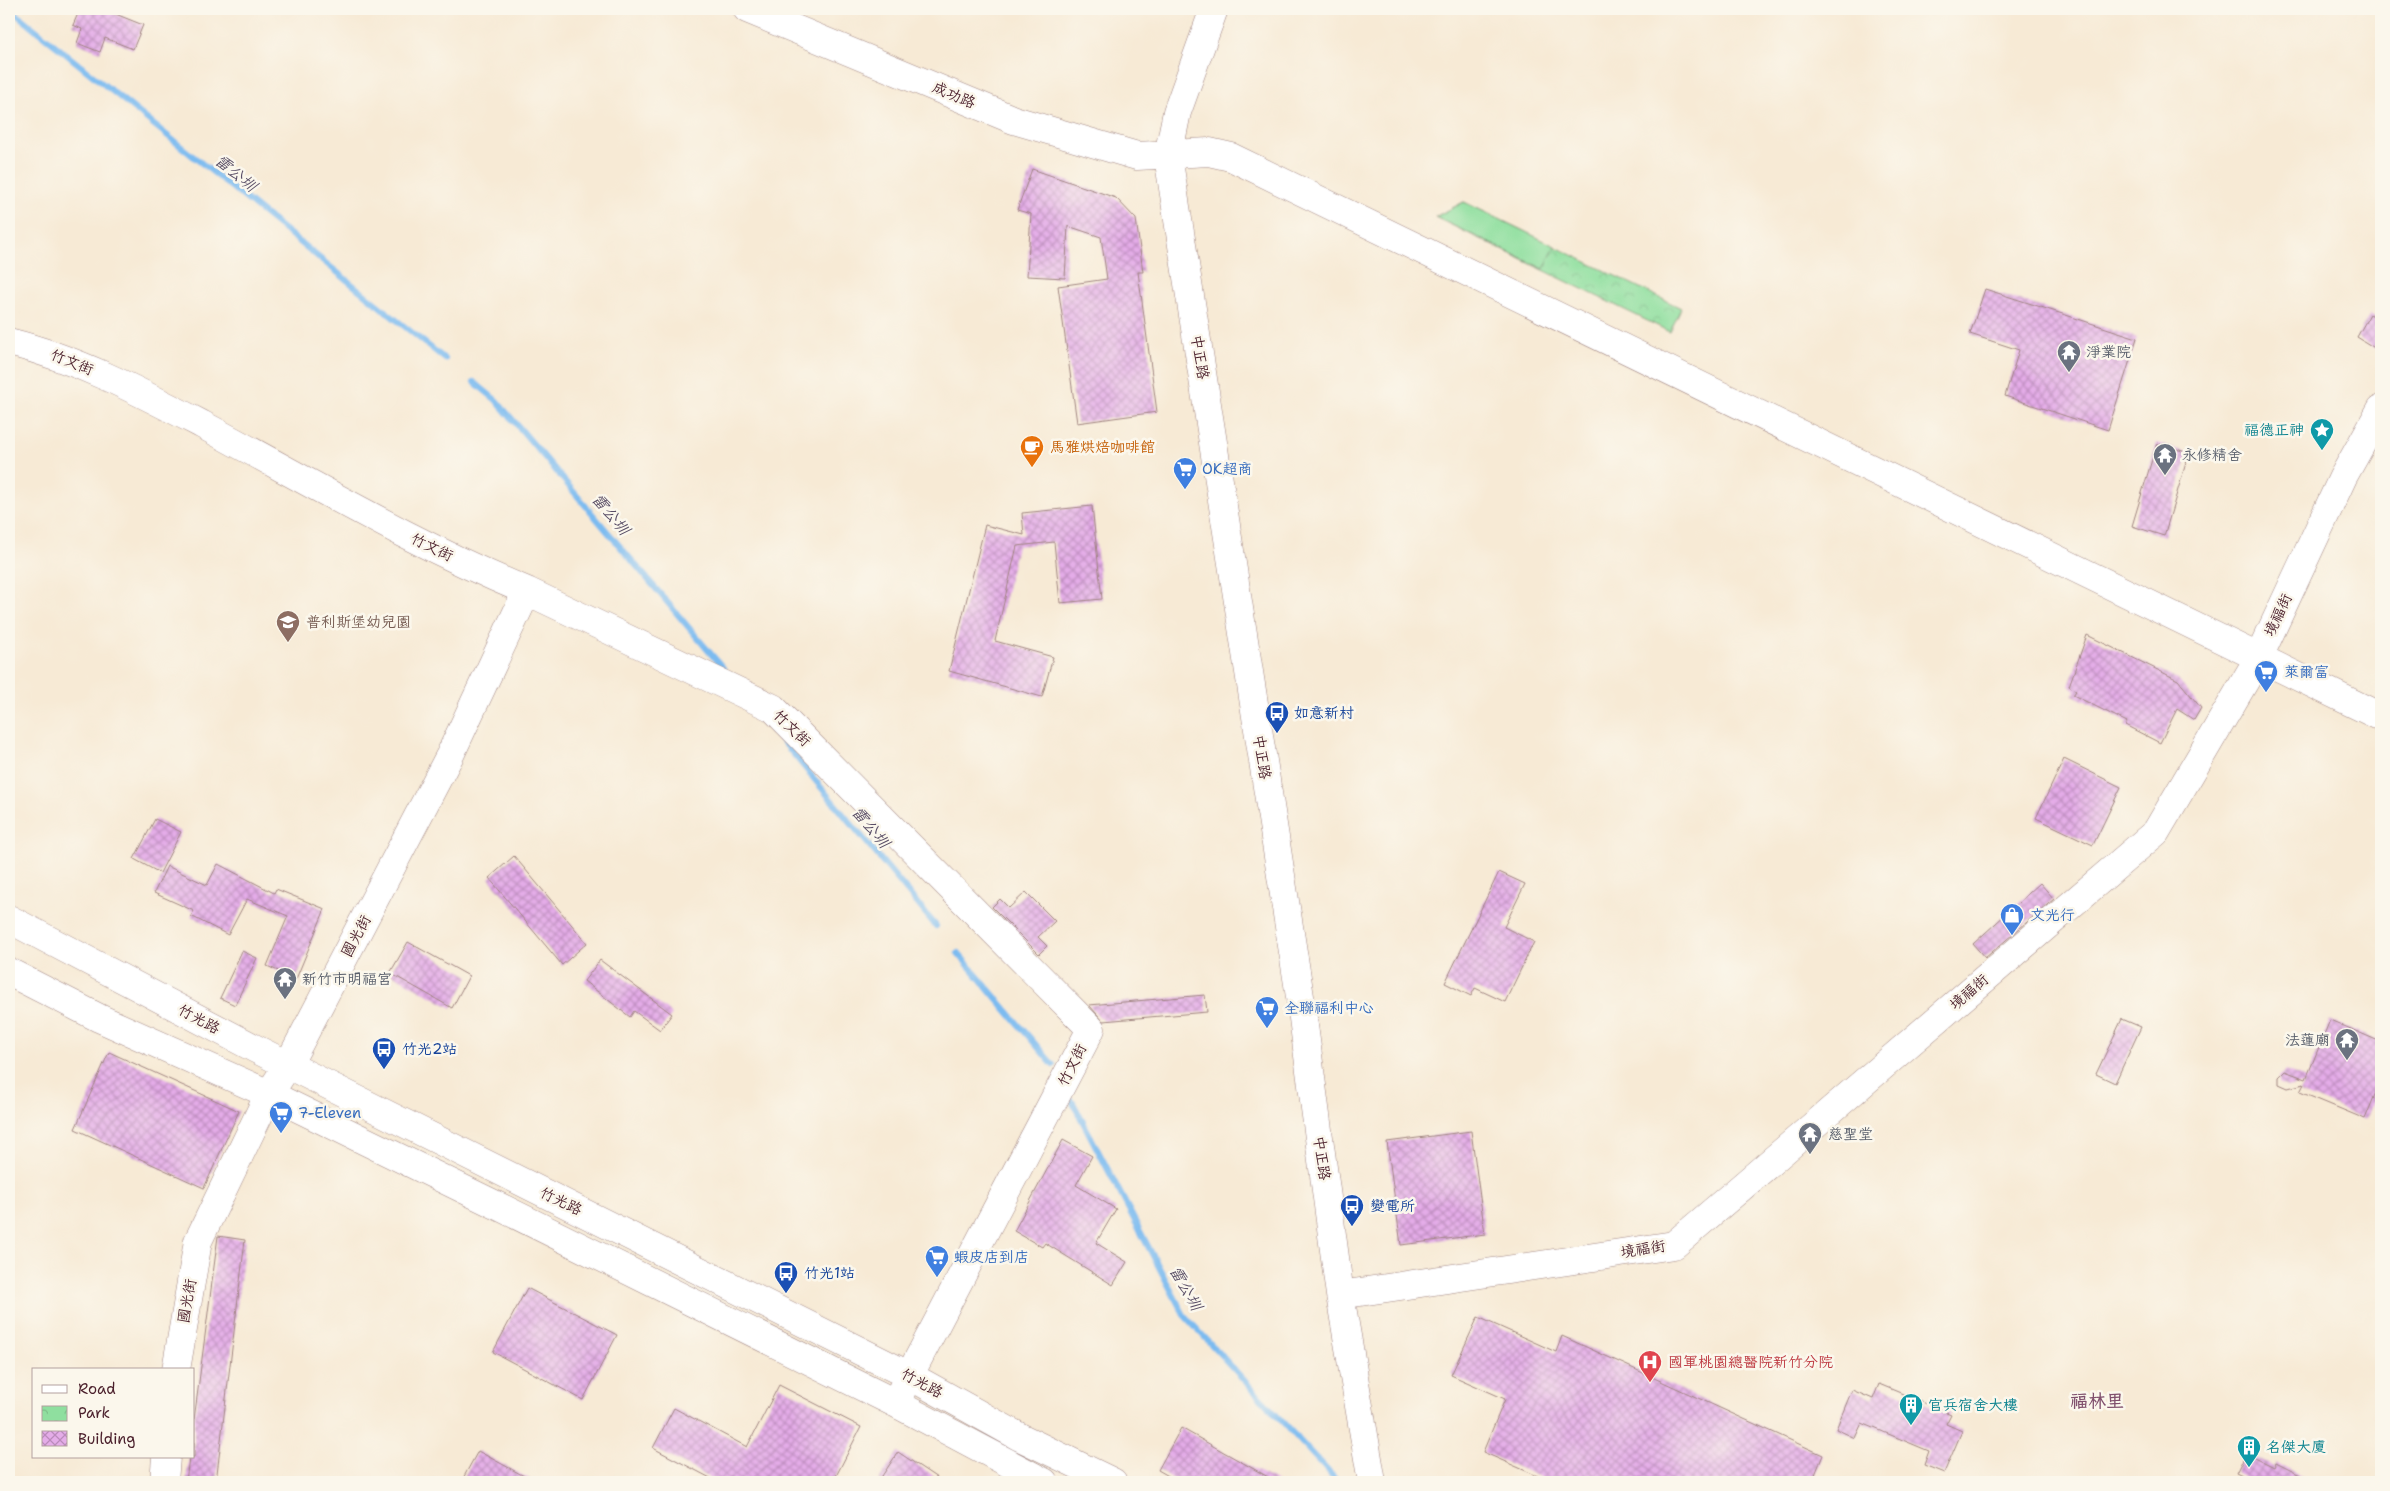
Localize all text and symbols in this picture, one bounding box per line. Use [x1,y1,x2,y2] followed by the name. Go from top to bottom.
[929,77,979,113] street label: 成功路
[211,150,263,198] water label: 雷公圳
[1187,333,1213,381] street label: 中正路
[2056,339,2082,373] temple icon: 淨業院
[2086,342,2131,362] place label: 淨業院
[47,344,97,380] street label: 竹文街
[2309,417,2335,451] place icon: 福德正神
[2244,420,2304,440] place label: 福德正神
[1019,434,1045,468] cafe icon: 馬雅烘焙咖啡館
[1050,437,1155,457] place label: 馬雅烘焙咖啡館
[2152,442,2178,476] temple icon: 永修精舍
[2182,445,2242,465] place label: 永修精舍
[1172,456,1198,490] supermarket icon: OK超商
[1202,459,1253,479] place label: OK超商
[588,489,636,541] water label: 雷公圳
[407,528,457,566] street label: 竹文街
[2259,590,2297,640] street label: 境福街
[275,609,301,643] school or university icon: 普利斯堡幼兒園
[306,612,411,632] place label: 普利斯堡幼兒園
[2253,659,2279,693] supermarket icon: 萊爾富
[2284,662,2329,682] place label: 萊爾富
[1264,700,1290,734] bus stop icon: 如意新村
[1294,703,1354,723] place label: 如意新村
[769,705,815,751] street label: 竹文街
[1249,733,1275,781] street label: 中正路
[848,802,896,854] water label: 雷公圳
[1999,902,2025,936] shop icon: 文光行
[2030,905,2075,925] place label: 文光行
[337,911,375,961] street label: 國光街
[272,966,298,1000] temple icon: 新竹市明福宮
[302,969,392,989] place label: 新竹市明福宮
[1945,970,1993,1014] street label: 境福街
[1254,995,1280,1029] supermarket icon: 全聯福利中心
[1284,998,1374,1018] place label: 全聯福利中心
[174,1000,224,1038] street label: 竹光路
[2334,1027,2360,1061] temple icon: 法蓮廟
[2285,1030,2330,1050] place label: 法蓮廟
[371,1036,397,1070] bus stop icon: 竹光2站
[402,1039,458,1059] place label: 竹光2站
[1053,1040,1091,1090] street label: 竹文街
[268,1100,294,1134] supermarket icon: 7-Eleven
[298,1103,361,1123] place label: 7-Eleven
[1797,1121,1823,1155] temple icon: 慈聖堂
[1828,1124,1873,1144] place label: 慈聖堂
[1309,1134,1335,1182] street label: 中正路
[536,1182,586,1220] street label: 竹光路
[1339,1193,1365,1227] bus stop icon: 變電所
[1370,1196,1415,1216] place label: 變電所
[1619,1236,1667,1262] street label: 境福街
[924,1244,950,1278] supermarket icon: 蝦皮店到店
[954,1247,1029,1267] place label: 蝦皮店到店
[773,1260,799,1294] bus stop icon: 竹光1站
[1165,1262,1208,1316] water label: 雷公圳
[804,1263,855,1283] place label: 竹光1站
[173,1277,201,1325] street label: 國光街
[1637,1349,1663,1383] hospital icon: 國軍桃園總醫院新竹分院
[1668,1352,1833,1372] place label: 國軍桃園總醫院新竹分院
[897,1364,947,1402] street label: 竹光路
[32,1368,195,1458] legend
[78,1379,116,1399] text: Road
[2070,1389,2124,1413] district label: 福林里
[1898,1392,1924,1426] building icon: 官兵宿舍大樓
[1928,1395,2018,1415] place label: 官兵宿舍大樓
[78,1403,110,1423] text: Park
[78,1429,135,1449] text: Building
[2236,1434,2262,1468] building icon: 名傑大廈
[2266,1437,2326,1457] place label: 名傑大廈

